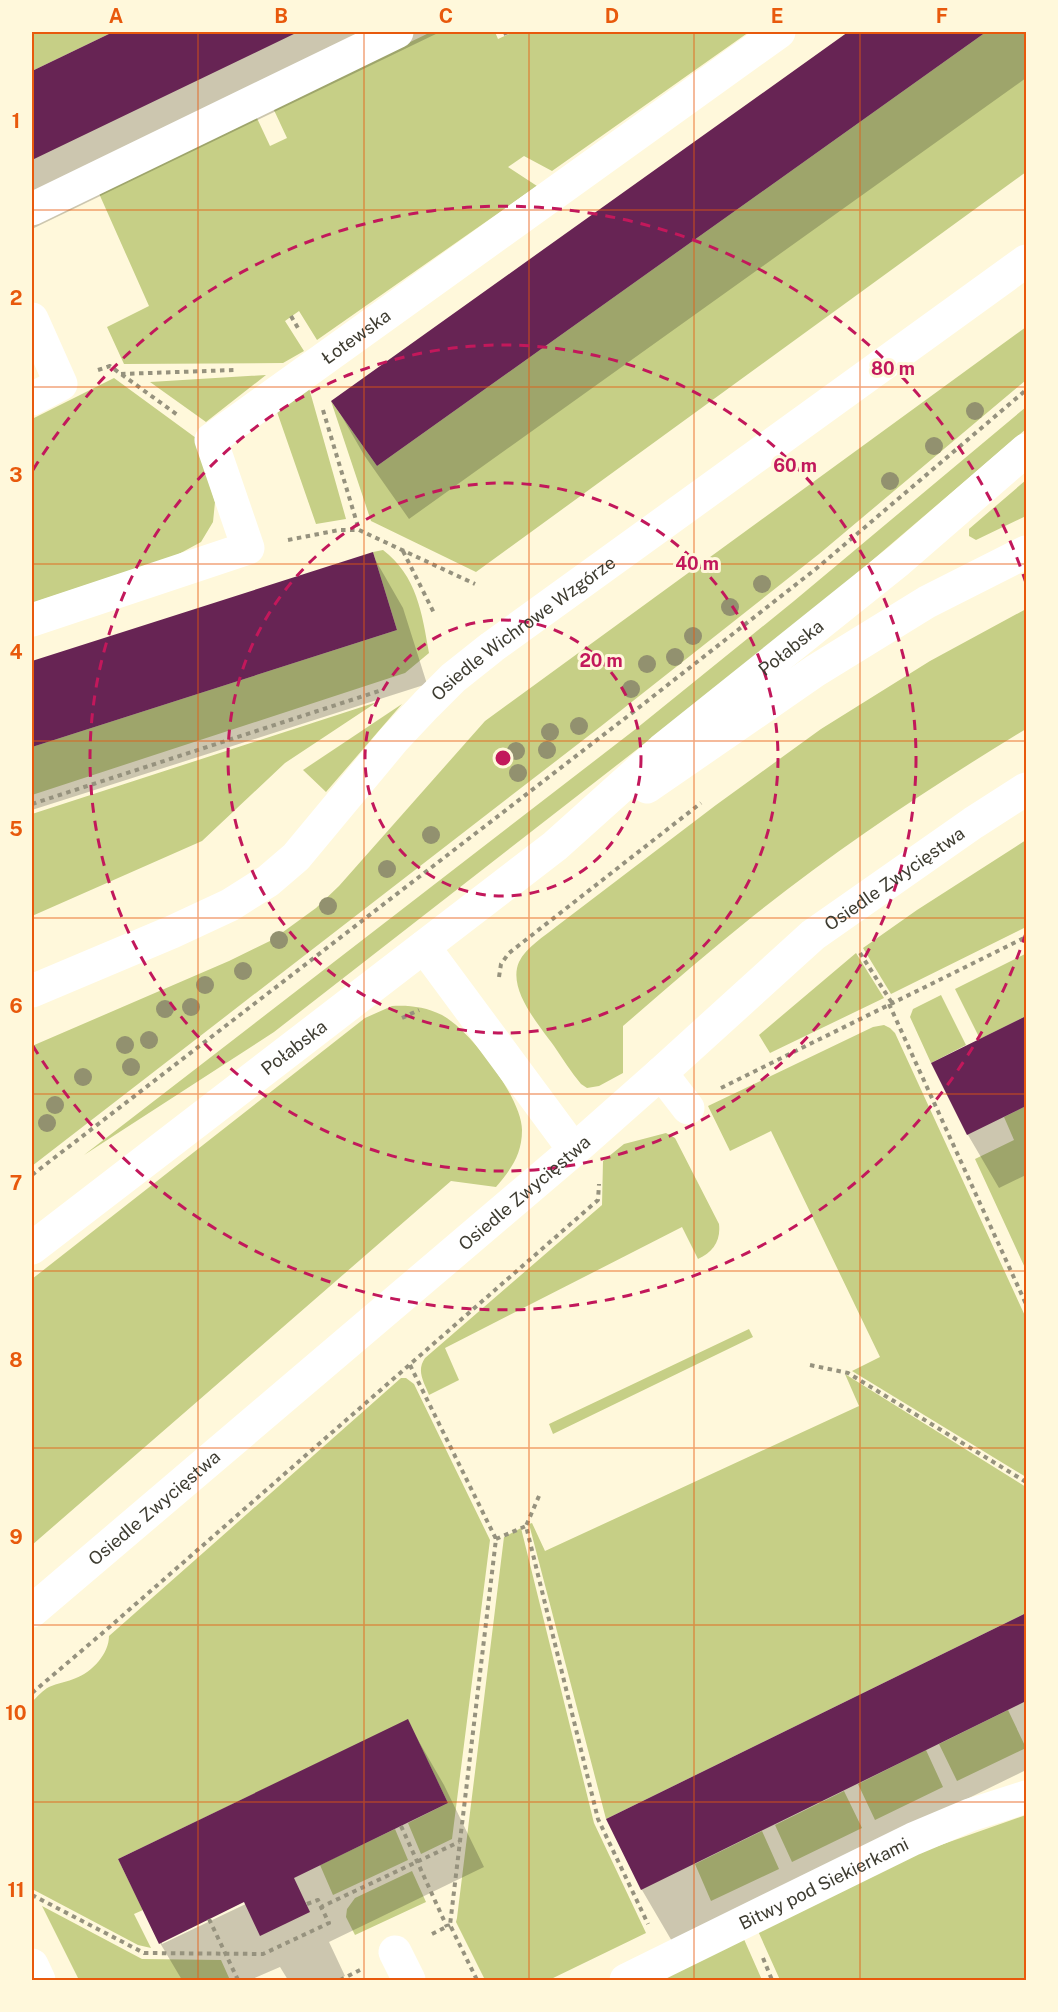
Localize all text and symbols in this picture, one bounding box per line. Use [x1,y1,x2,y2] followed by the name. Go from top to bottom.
[109,4,123,28] text: A
[274,4,288,28] text: B
[439,4,453,28] text: C
[605,4,619,28] text: D
[771,4,783,28] text: E
[936,4,948,28] text: F
[12,109,20,133] text: 1
[10,286,22,310] text: 2
[317,304,394,368] street label: Łotewska
[871,358,915,379] text: 80 m
[773,455,817,476] text: 60 m
[9,463,23,487] text: 3
[426,551,619,705] street label: Osiedle Wichrowe Wzgórze
[675,553,719,574] text: 40 m
[754,615,827,679] street label: Połabska
[9,640,23,664] text: 4
[579,650,623,671] text: 20 m
[493,748,513,768] centre of rings
[9,817,23,841] text: 5
[820,822,968,934] street label: Osiedle Zwycięstwa
[9,994,23,1018] text: 6
[257,1015,331,1079] street label: Połabska
[454,1131,594,1254] street label: Osiedle Zwycięstwa
[10,1171,22,1195] text: 7
[9,1348,23,1372] text: 8
[84,1446,224,1569] street label: Osiedle Zwycięstwa
[9,1525,23,1549] text: 9
[5,1701,27,1725] text: 10
[735,1833,912,1933] street label: Bitwy pod Siekierkami
[7,1878,25,1902] text: 11

